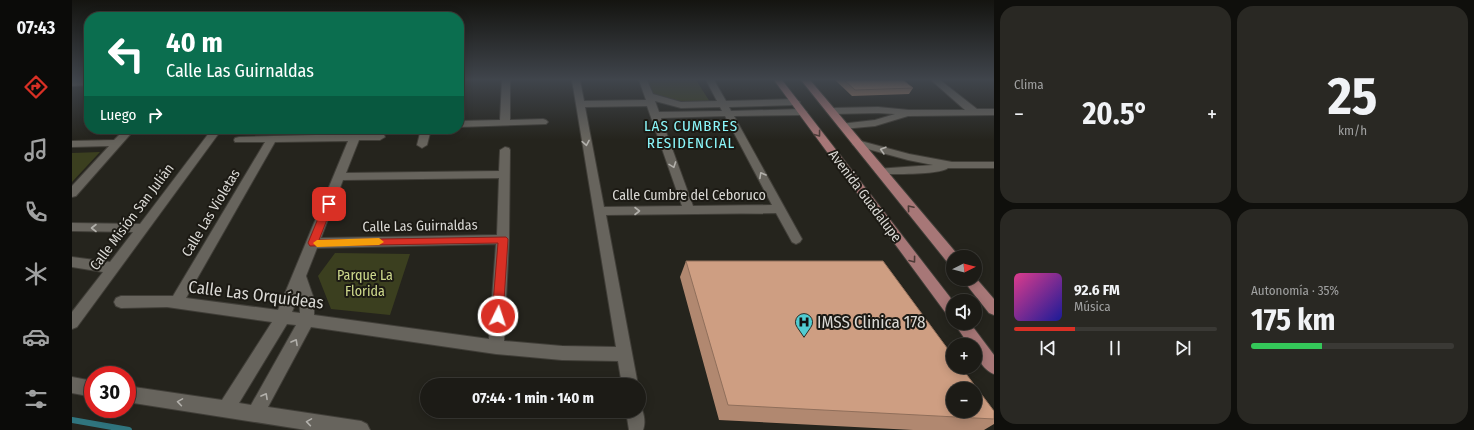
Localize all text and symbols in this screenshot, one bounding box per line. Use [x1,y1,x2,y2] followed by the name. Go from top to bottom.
[17,17,55,39] text: 07:43
[166,26,223,59] text: 40 m
[100,28,152,80] icon: left
[166,60,314,82] text: Calle Las Guirnaldas
[1328,65,1377,128] text: 25
[22,73,50,101] icon: directions
[1014,77,1044,92] text: Clima
[1082,96,1148,132] text: 20.5°
[1014,101,1024,128] text: −
[1207,101,1217,128] text: +
[144,104,166,126] icon: right
[100,106,136,124] text: Luego
[644,117,738,152] district label: LAS CUMBRES RESIDENCIAL
[1338,123,1367,138] text: km/h
[813,129,820,136] one-way arrow
[22,136,50,164] icon: music
[582,139,590,146] one-way arrow
[825,147,905,245] street label: Avenida Guadalupe
[880,147,887,155] one-way arrow
[86,160,178,274] street label: Calle Misión San Julián
[668,161,676,168] one-way arrow
[178,166,244,260] street label: Calle Las Violetas
[759,172,766,179] one-way arrow
[312,187,346,221] pin
[612,187,766,204] street label: Calle Cumbre del Ceboruco
[318,193,340,215] icon: arrive
[22,198,50,226] icon: phone
[908,205,915,212] one-way arrow
[634,206,640,215] one-way arrow
[362,216,478,236] street label: Calle Las Guirnaldas
[91,224,97,232] one-way arrow
[946,250,982,286] north arrow
[946,250,982,418] map controls
[909,255,916,262] one-way arrow
[22,260,50,288] icon: climate
[337,267,393,300] park label: Parque La Florida
[187,276,325,314] street label: Calle Las Orquídeas
[1074,281,1120,299] text: 92.6 FM
[1251,283,1339,298] text: Autonomía · 35%
[946,294,982,330] button: sound
[477,295,519,337] position arrow
[1074,299,1111,314] text: Música
[1251,302,1335,338] text: 175 km
[794,312,814,337] hospital icon: IMSS Clinica 178
[817,312,926,333] place label: IMSS Clinica 178
[22,323,50,351] icon: car
[1037,337,1059,359] icon: previous
[1104,337,1126,359] icon: pause
[1172,337,1194,359] icon: next
[946,338,982,374] button: +
[290,339,297,346] one-way arrow
[84,366,136,418] speed limit sign: 30
[946,382,982,418] button: −
[22,385,50,413] icon: filters
[472,389,594,407] text: 07:44 · 1 min · 140 m
[260,393,268,400] one-way arrow
[177,398,183,407] one-way arrow
[306,418,312,427] one-way arrow

